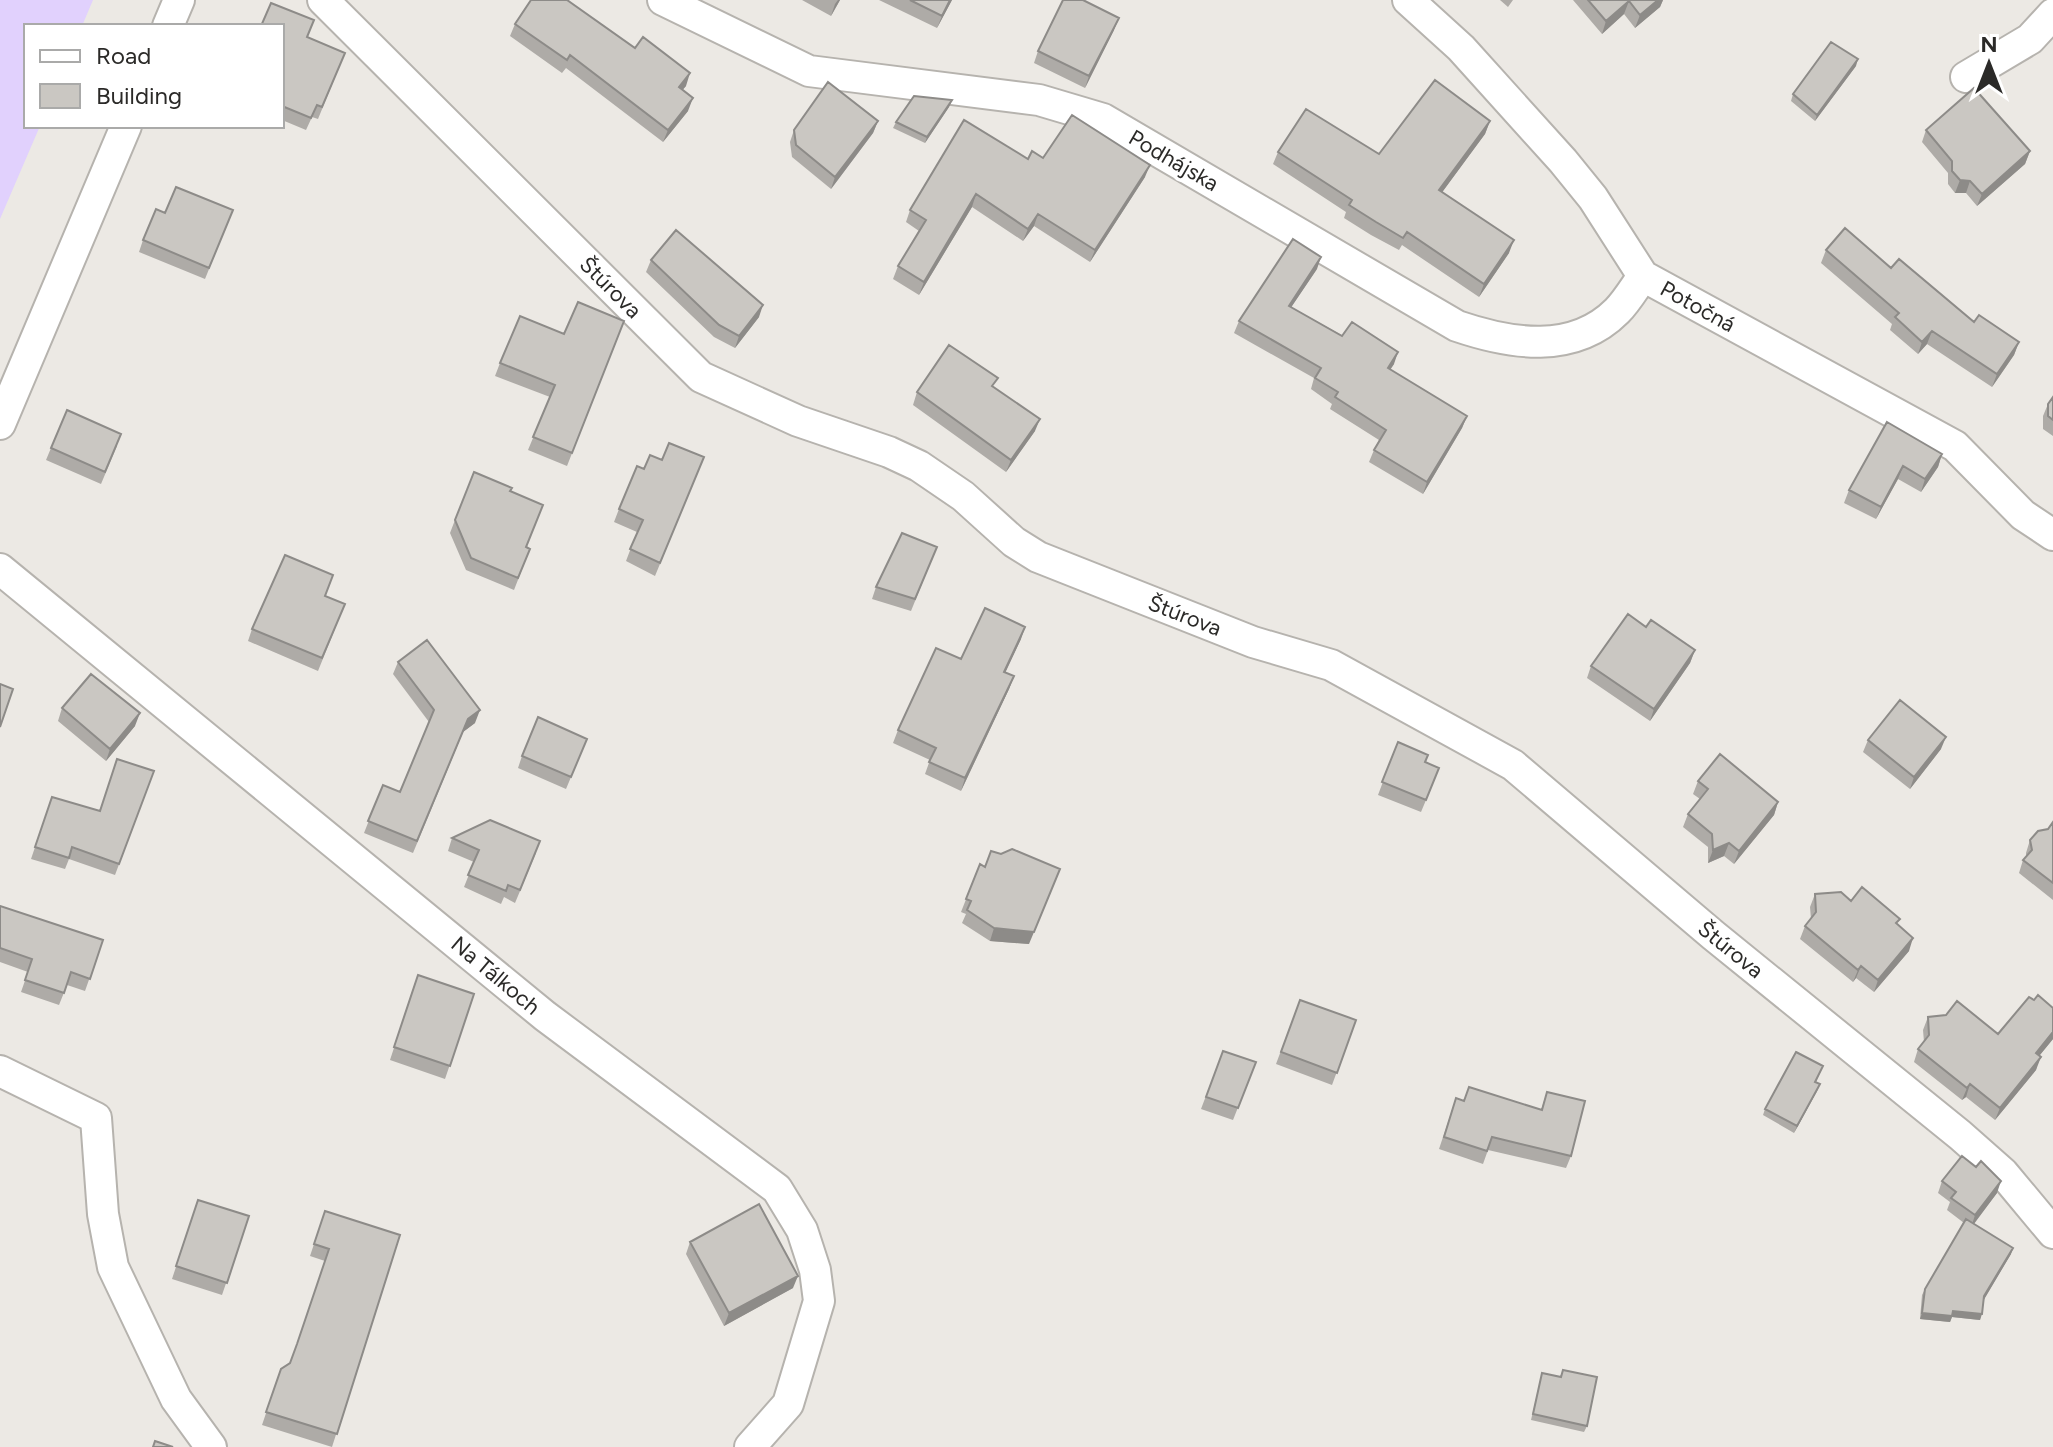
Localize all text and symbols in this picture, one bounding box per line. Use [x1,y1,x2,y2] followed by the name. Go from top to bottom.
[24,24,284,128] legend
[1949,24,2029,104] north arrow
[1980,31,1998,58] text: N
[96,41,151,70] text: Road
[96,81,182,110] text: Building
[1124,124,1224,197] street label: Podhájska
[574,251,647,324] street label: Štúrova
[1655,275,1740,338] street label: Potočná
[1144,589,1225,642] street label: Štúrova
[1693,915,1769,984] street label: Štúrova
[446,930,546,1020] street label: Na Tálkoch

